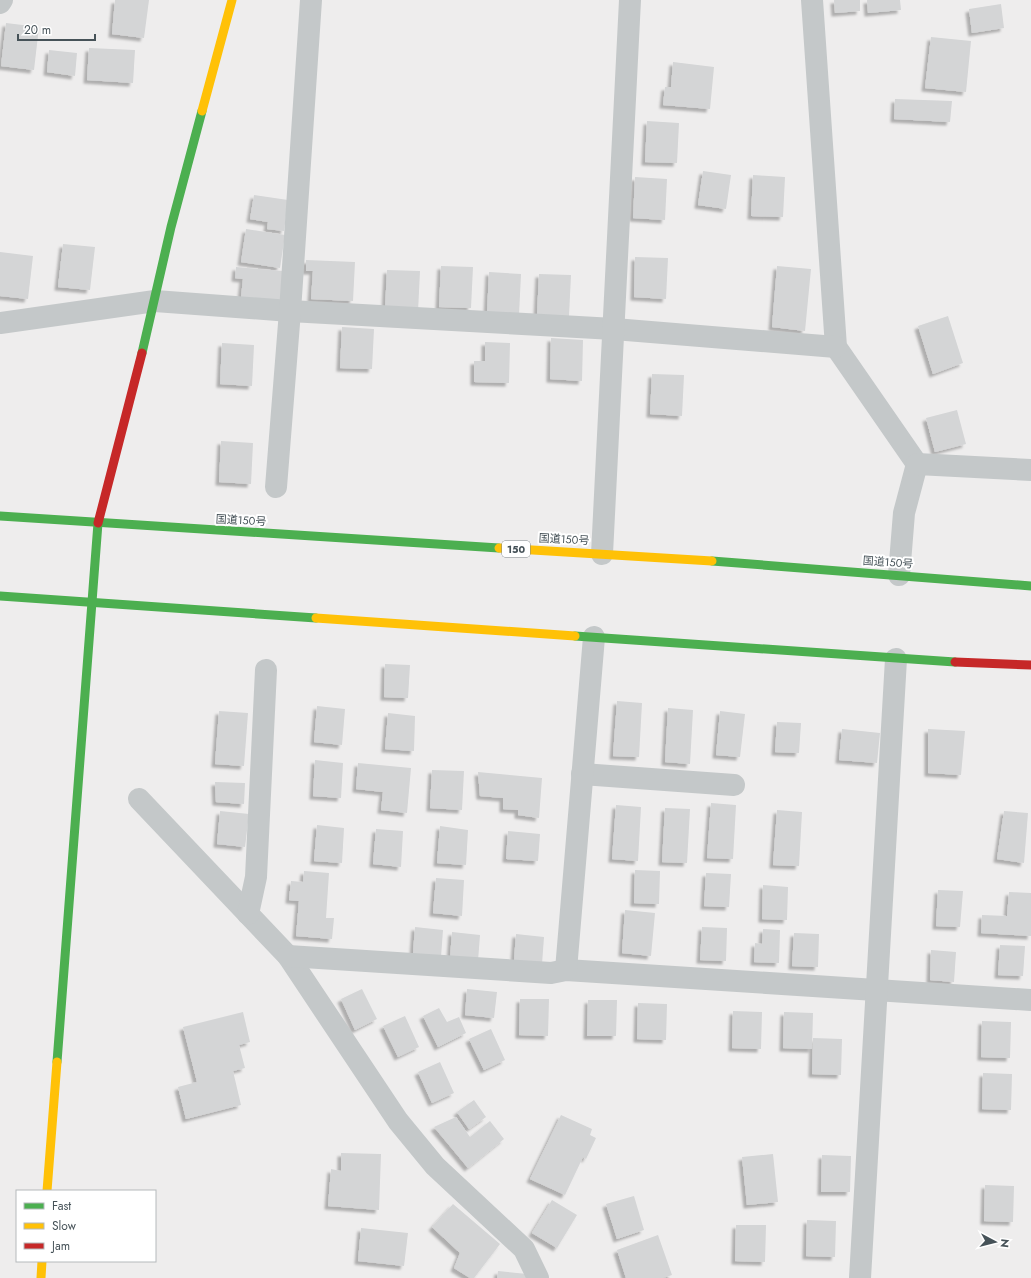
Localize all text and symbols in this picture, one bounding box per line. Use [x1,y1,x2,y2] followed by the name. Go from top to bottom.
[18,16,95,42] scale bar
[24,21,51,39] text: 20 m
[215,511,267,529] street label: 国道150号
[538,530,590,548] street label: 国道150号
[502,541,530,557] road number: 150
[862,552,914,572] street label: 国道150号
[16,1190,156,1262] legend
[52,1197,71,1215] text: Fast
[52,1217,77,1235] text: Slow
[975,1222,1015,1262] north arrow
[50,1237,70,1255] text: Jam
[996,1238,1013,1249] text: N

